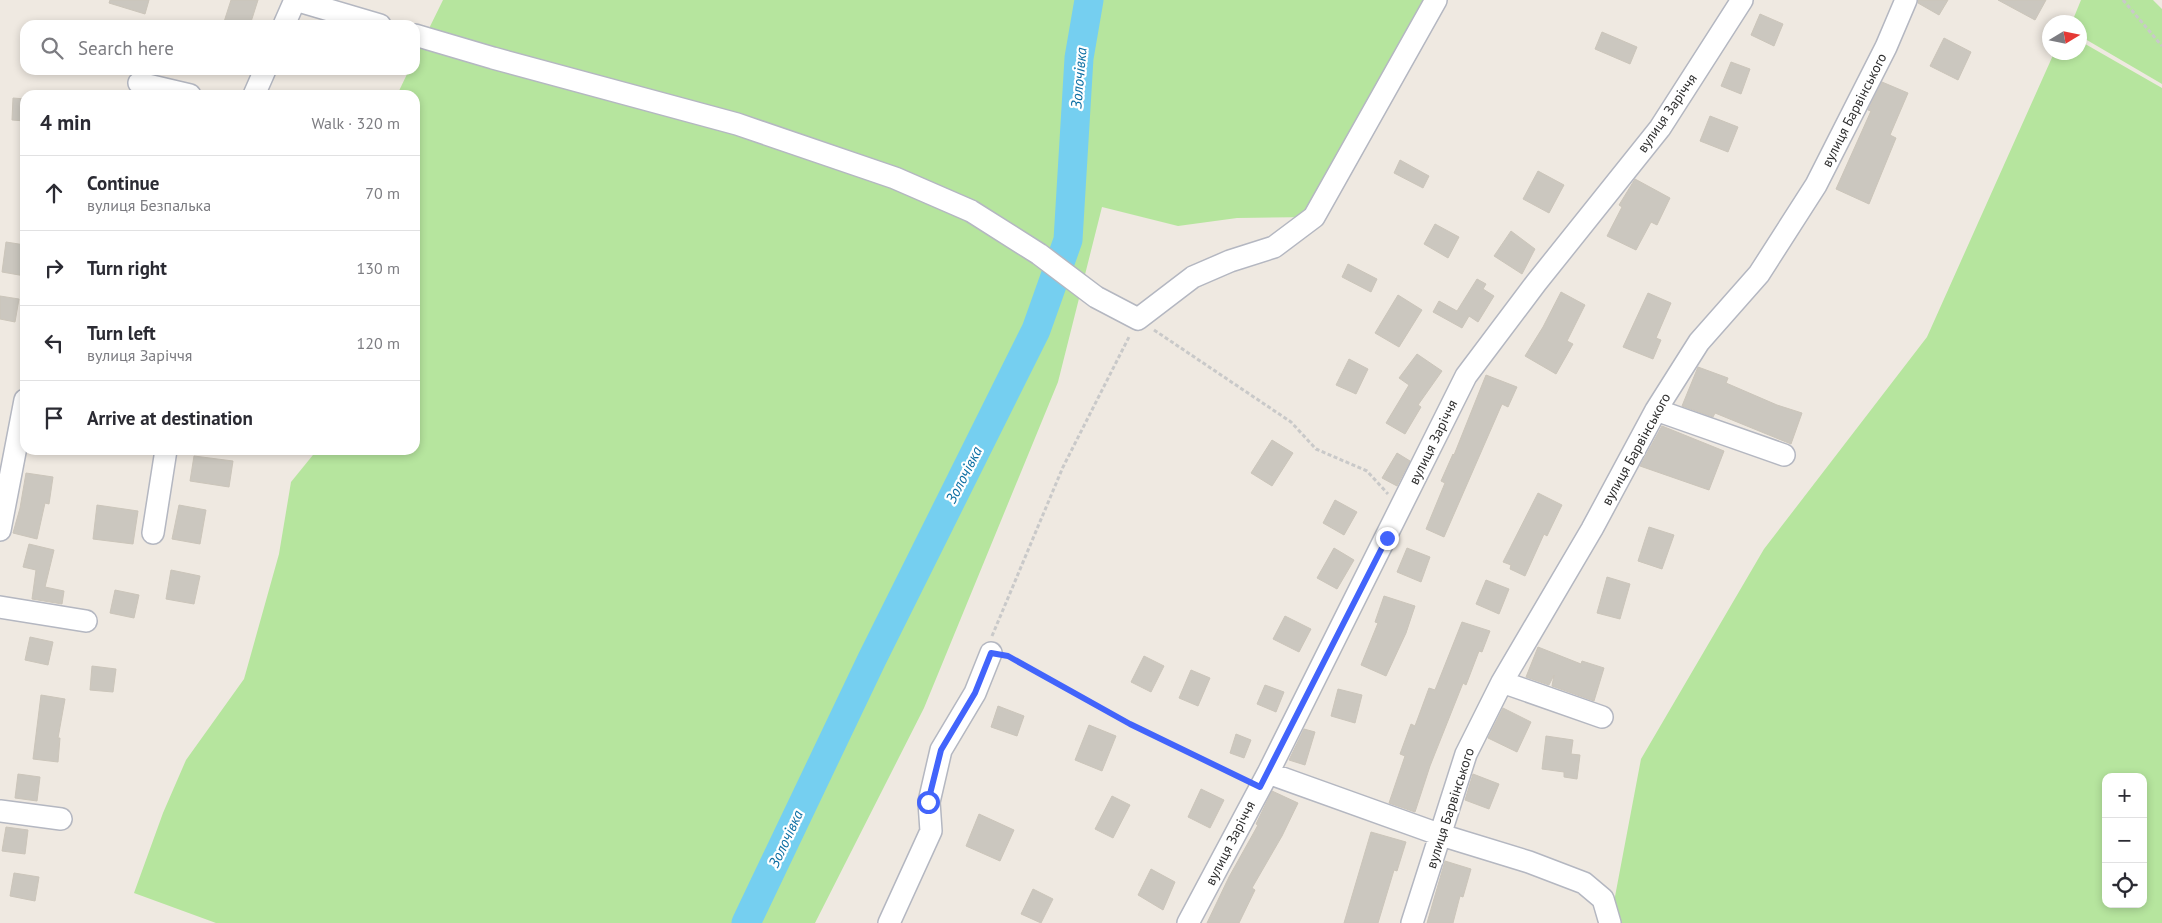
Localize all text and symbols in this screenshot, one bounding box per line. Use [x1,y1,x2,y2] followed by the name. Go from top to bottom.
[2042,15,2087,60] north arrow
[20,20,420,75] search box
[38,34,66,62] icon: search
[78,36,174,60] text: Search here
[1066,46,1091,109] water label: Золочівка
[1817,50,1891,170] street label: вулиця Барвінського
[1633,70,1701,156] street label: вулиця Заріччя
[40,109,91,136] text: 4 min
[311,113,400,133] text: Walk · 320 m
[87,171,159,195] text: Continue
[40,179,68,207] icon: ahead
[365,183,400,203] text: 70 m
[87,195,211,215] text: вулиця Безпалька
[40,254,68,282] icon: right
[87,256,167,280] text: Turn right
[357,258,400,278] text: 130 m
[87,321,156,345] text: Turn left
[40,329,68,357] icon: left
[357,333,400,353] text: 120 m
[87,345,192,365] text: вулиця Заріччя
[1598,390,1674,508] street label: вулиця Барвінського
[1405,397,1461,487] street label: вулиця Заріччя
[40,404,68,432] icon: arrive
[87,406,253,430] text: Arrive at destination
[941,443,986,506] water label: Золочівка
[1376,527,1399,550] route end
[1422,745,1478,871] street label: вулиця Барвінського
[2102,773,2147,908] map controls
[2102,773,2147,818] button: +
[917,791,940,814] route start
[1201,798,1259,888] street label: вулиця Заріччя
[764,806,807,871] water label: Золочівка
[2102,818,2147,863] button: −
[2102,863,2147,908] button: locate

